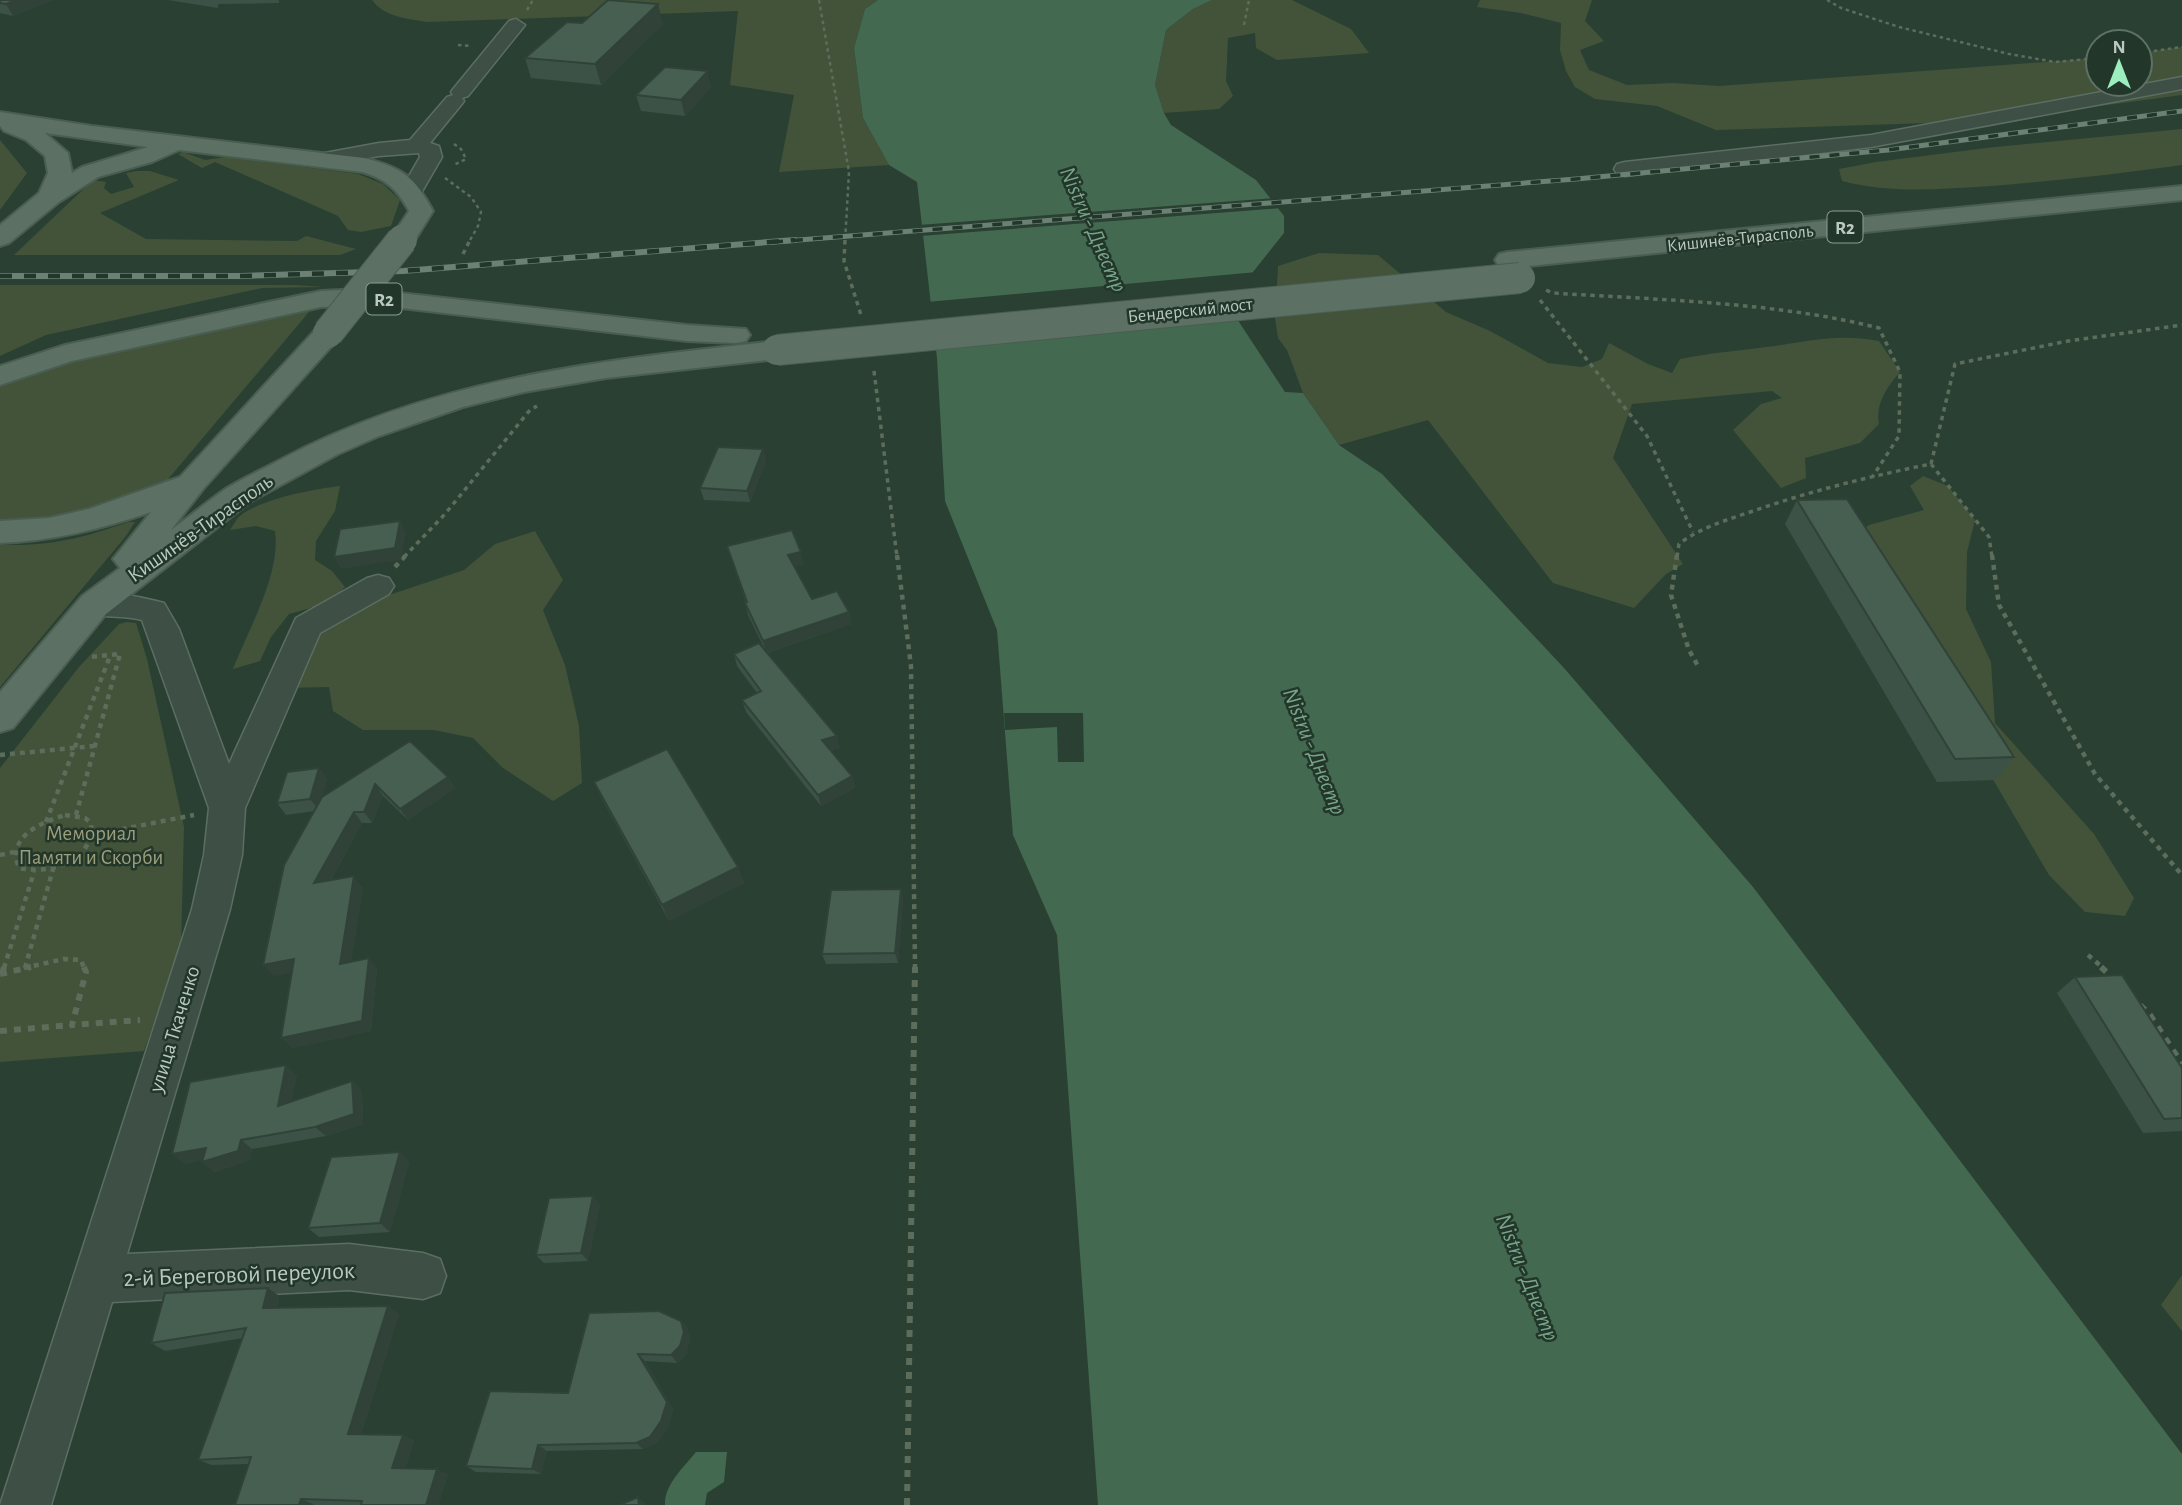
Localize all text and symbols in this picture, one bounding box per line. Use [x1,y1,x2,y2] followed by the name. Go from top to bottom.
[2084,28,2154,98] north arrow
[2112,38,2126,57] text: N
[1055,164,1130,296] water label: Nistru - Днестр
[1828,212,1862,243] road number: R2
[1666,222,1815,256] street label: Кишинёв-Тирасполь
[366,284,402,314] road number: R2
[1127,295,1254,327] street label: Бендерский мост
[124,471,277,586] street label: Кишинёв-Тирасполь
[1278,685,1349,818] water label: Nistru - Днестр
[19,823,163,868] park label: Мемориал Памяти и Скорби
[145,964,204,1096] street label: улица Ткаченко
[1491,1211,1562,1344] water label: Nistru - Днестр
[123,1259,355,1291] street label: 2-й Береговой переулок

